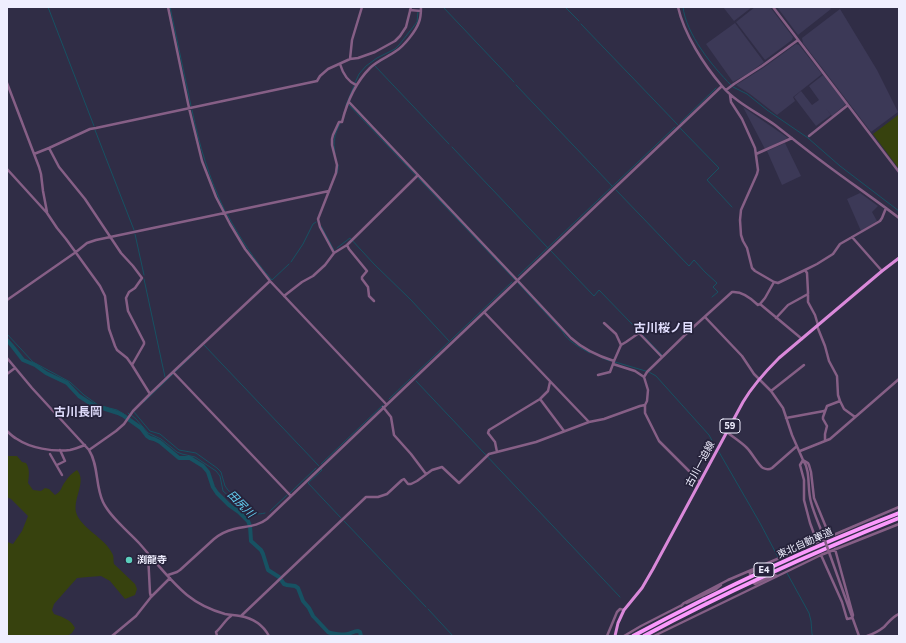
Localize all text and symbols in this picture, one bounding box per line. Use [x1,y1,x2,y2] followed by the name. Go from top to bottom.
[634,321,694,335] district label: 古川桜ノ目
[54,405,102,419] district label: 古川長岡
[720,419,740,433] road number: 59
[683,439,717,489] street label: 古川一迫線
[225,488,257,520] water label: 田尻川
[775,525,835,561] street label: 東北自動車道
[137,554,167,566] place label: 渕龍寺
[124,555,134,565] marker: 渕龍寺
[754,563,774,577] road number: E4

